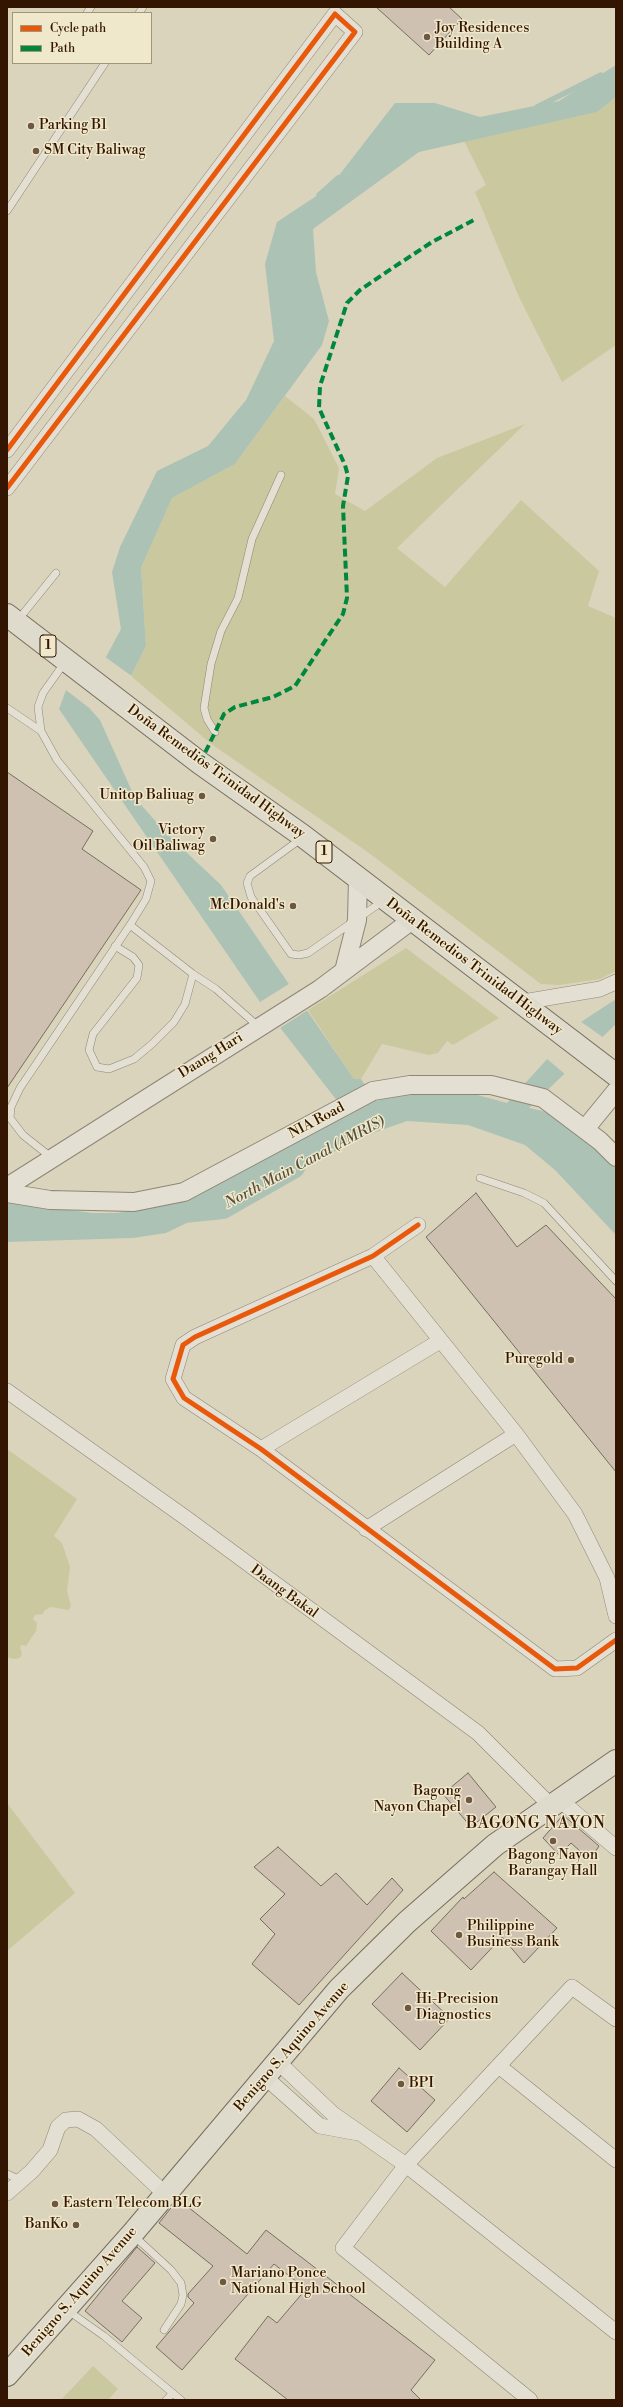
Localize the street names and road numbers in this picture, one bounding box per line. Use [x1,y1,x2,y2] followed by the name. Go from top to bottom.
[40,635,56,657] road number: 1
[124,702,308,842] street label: Doña Remedios Trinidad Highway
[316,841,332,863] road number: 1
[383,895,565,1039] street label: Doña Remedios Trinidad Highway
[176,1030,246,1082] street label: Daang Hari
[286,1099,348,1143] street label: NIA Road
[247,1562,321,1622] street label: Daang Bakal
[231,1979,353,2115] street label: Benigno S. Aquino Avenue
[19,2224,141,2360] street label: Benigno S. Aquino Avenue

